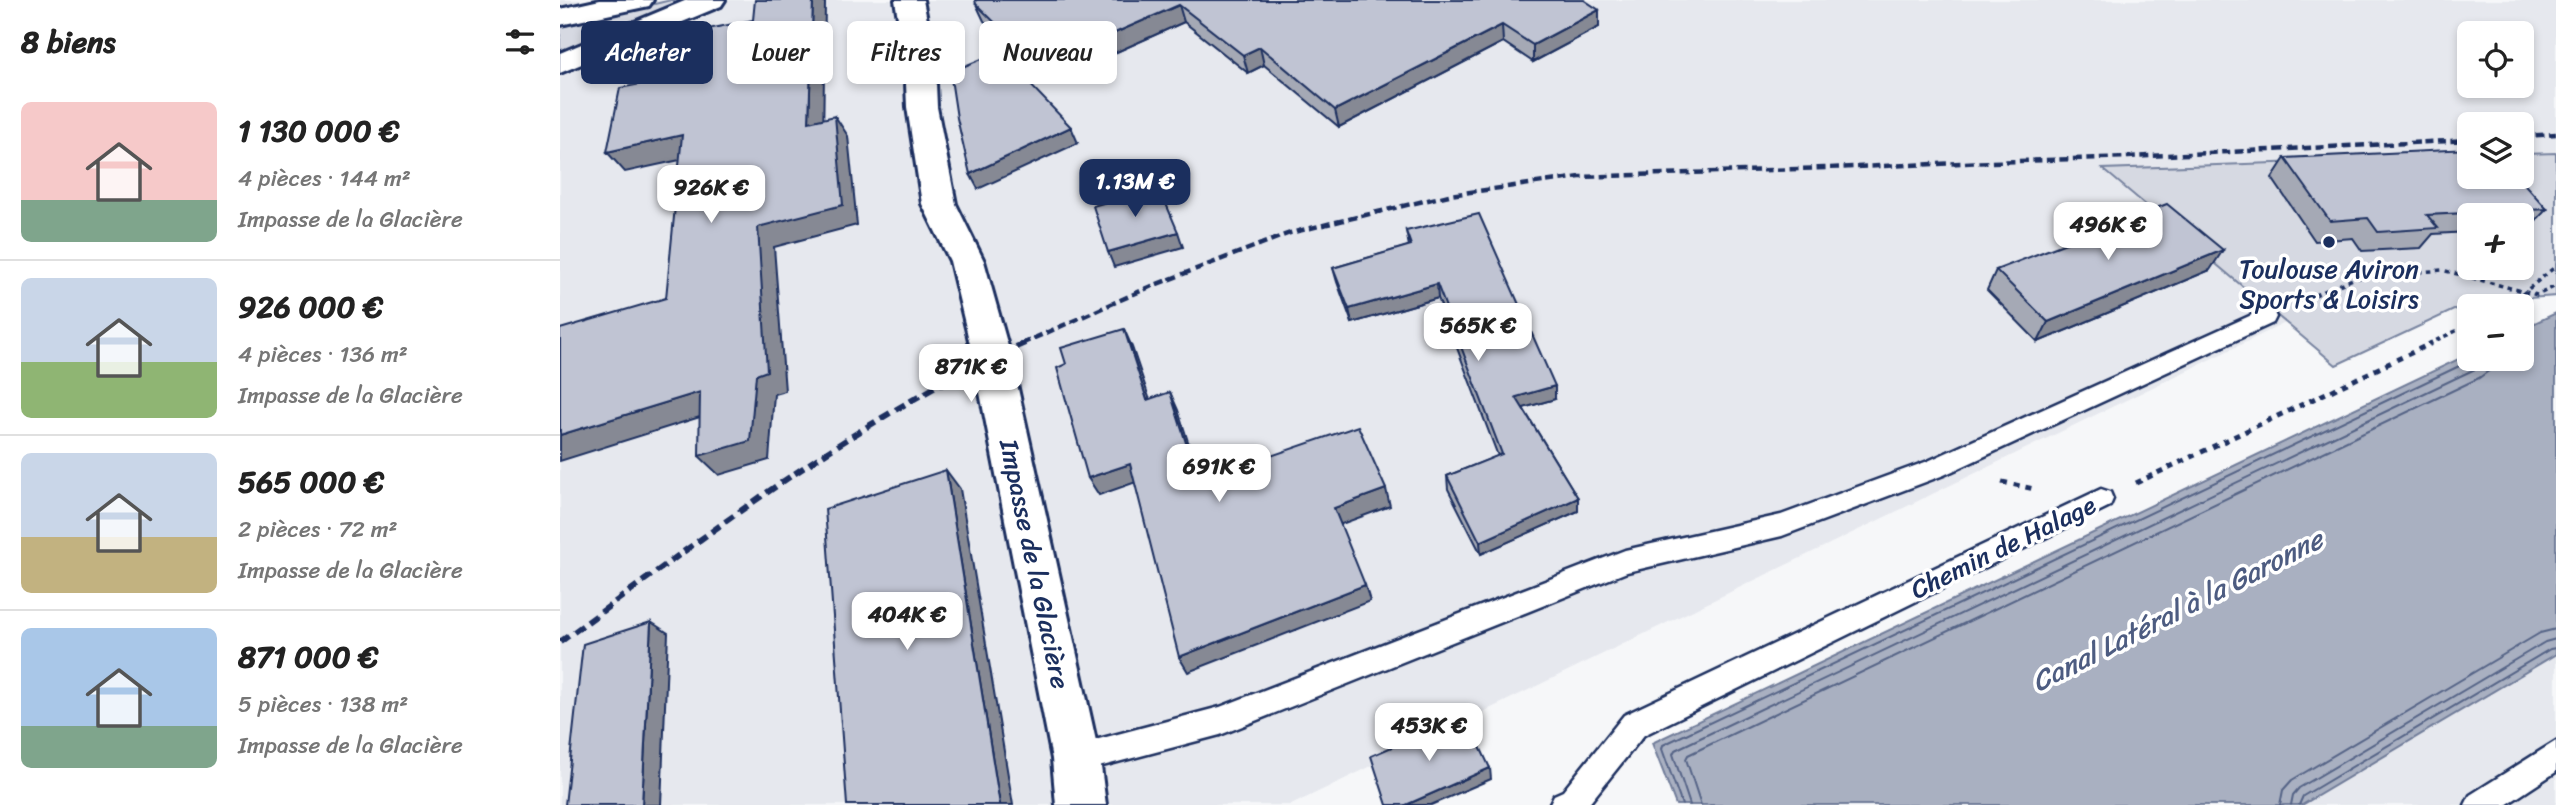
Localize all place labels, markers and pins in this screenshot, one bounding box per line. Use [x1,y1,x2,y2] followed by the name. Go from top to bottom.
[1070,160,1200,219] pin: 1.13M €
[654,166,768,225] pin: 926K €
[2051,202,2165,262] pin: 496K €
[2321,234,2337,250] marker: Toulouse Aviron Sports & Loisirs
[2239,246,2419,322] place label: Toulouse Aviron Sports & Loisirs
[1421,304,1535,363] pin: 565K €
[914,344,1028,404] pin: 871K €
[1162,444,1276,504] pin: 691K €
[850,592,964,652] pin: 404K €
[1372,704,1486,763] pin: 453K €

